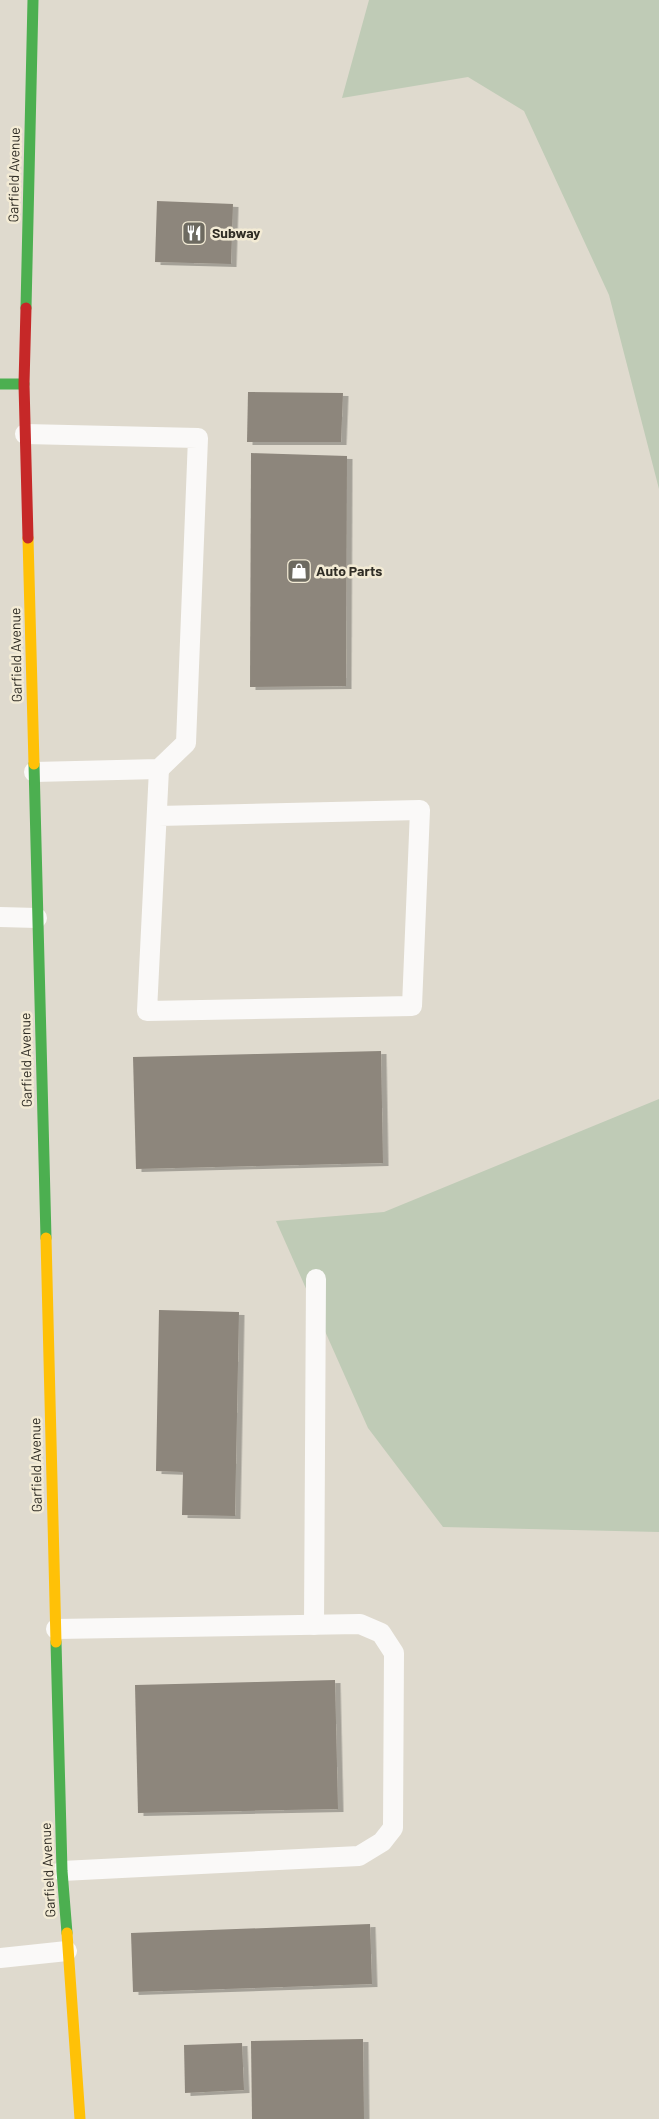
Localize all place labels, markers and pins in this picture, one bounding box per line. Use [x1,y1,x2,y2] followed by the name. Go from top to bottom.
[181,220,207,246] restaurant icon: Subway
[212,224,260,241] place label: Subway
[286,558,312,584] shop icon: Auto Parts
[316,562,382,579] place label: Auto Parts

